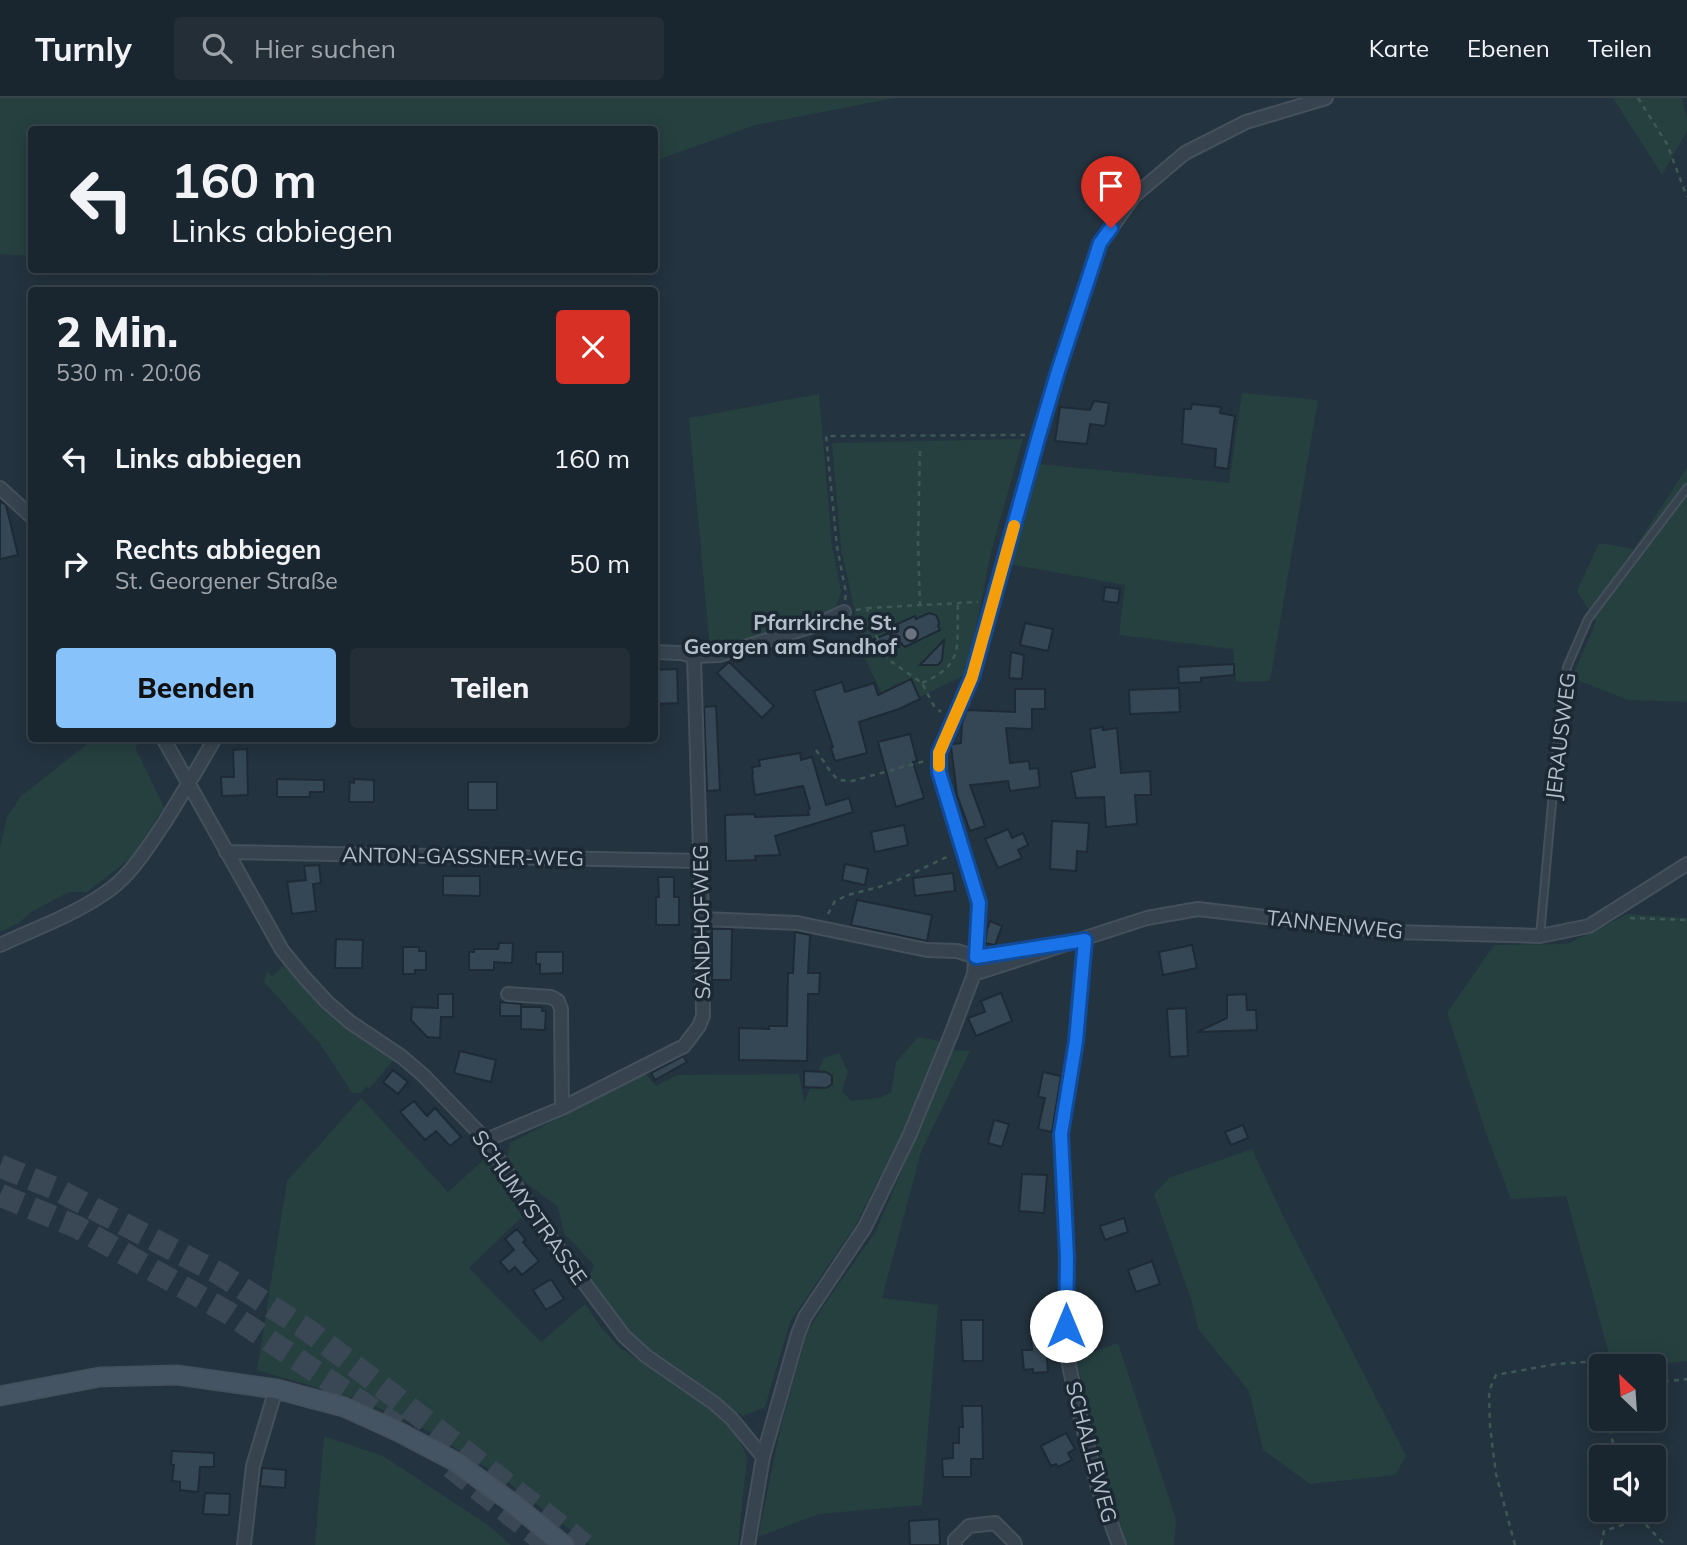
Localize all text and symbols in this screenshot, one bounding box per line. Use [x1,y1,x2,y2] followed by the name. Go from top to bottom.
[174,17,664,80] search box
[35,28,132,69] text: Turnly
[198,29,236,67] icon: search
[254,32,396,65] text: Hier suchen
[1369,33,1429,63] text: Karte
[1467,33,1550,63] text: Ebenen
[1588,33,1652,63] text: Teilen
[171,149,317,210] text: 160 m
[56,154,147,245] icon: left
[1081,156,1141,228] pin
[1092,167,1130,205] icon: arrive
[171,210,393,250] text: Links abbiegen
[56,305,178,358] text: 2 Min.
[556,310,630,384] button: close
[56,358,201,387] text: 530 m · 20:06
[56,440,94,478] icon: left
[115,442,302,475] text: Links abbiegen
[554,442,630,475] text: 160 m
[115,533,321,566] text: Rechts abbiegen
[56,545,94,583] icon: right
[569,547,630,580] text: 50 m
[115,566,338,595] text: St. Georgener Straße
[684,609,898,659] place label: Pfarrkirche St. Georgen am Sandhof
[903,626,919,642] marker: Pfarrkirche St. Georgen am Sandhof
[56,648,336,728] button: Beenden
[350,648,630,728] button: Teilen
[1539,671,1581,801] street label: JERAUSWEG
[342,841,584,871] street label: ANTON-GASSNER-WEG
[687,844,715,1000] street label: SANDHOFWEG
[1266,904,1404,944] street label: TANNENWEG
[467,1125,593,1289] street label: SCHUMYSTRASSE
[1029,1289,1103,1363] position arrow
[1589,1354,1666,1432] north arrow
[1589,1354,1666,1522] map controls
[1061,1379,1123,1525] street label: SCHALLEWEG
[1589,1445,1666,1522] button: sound

